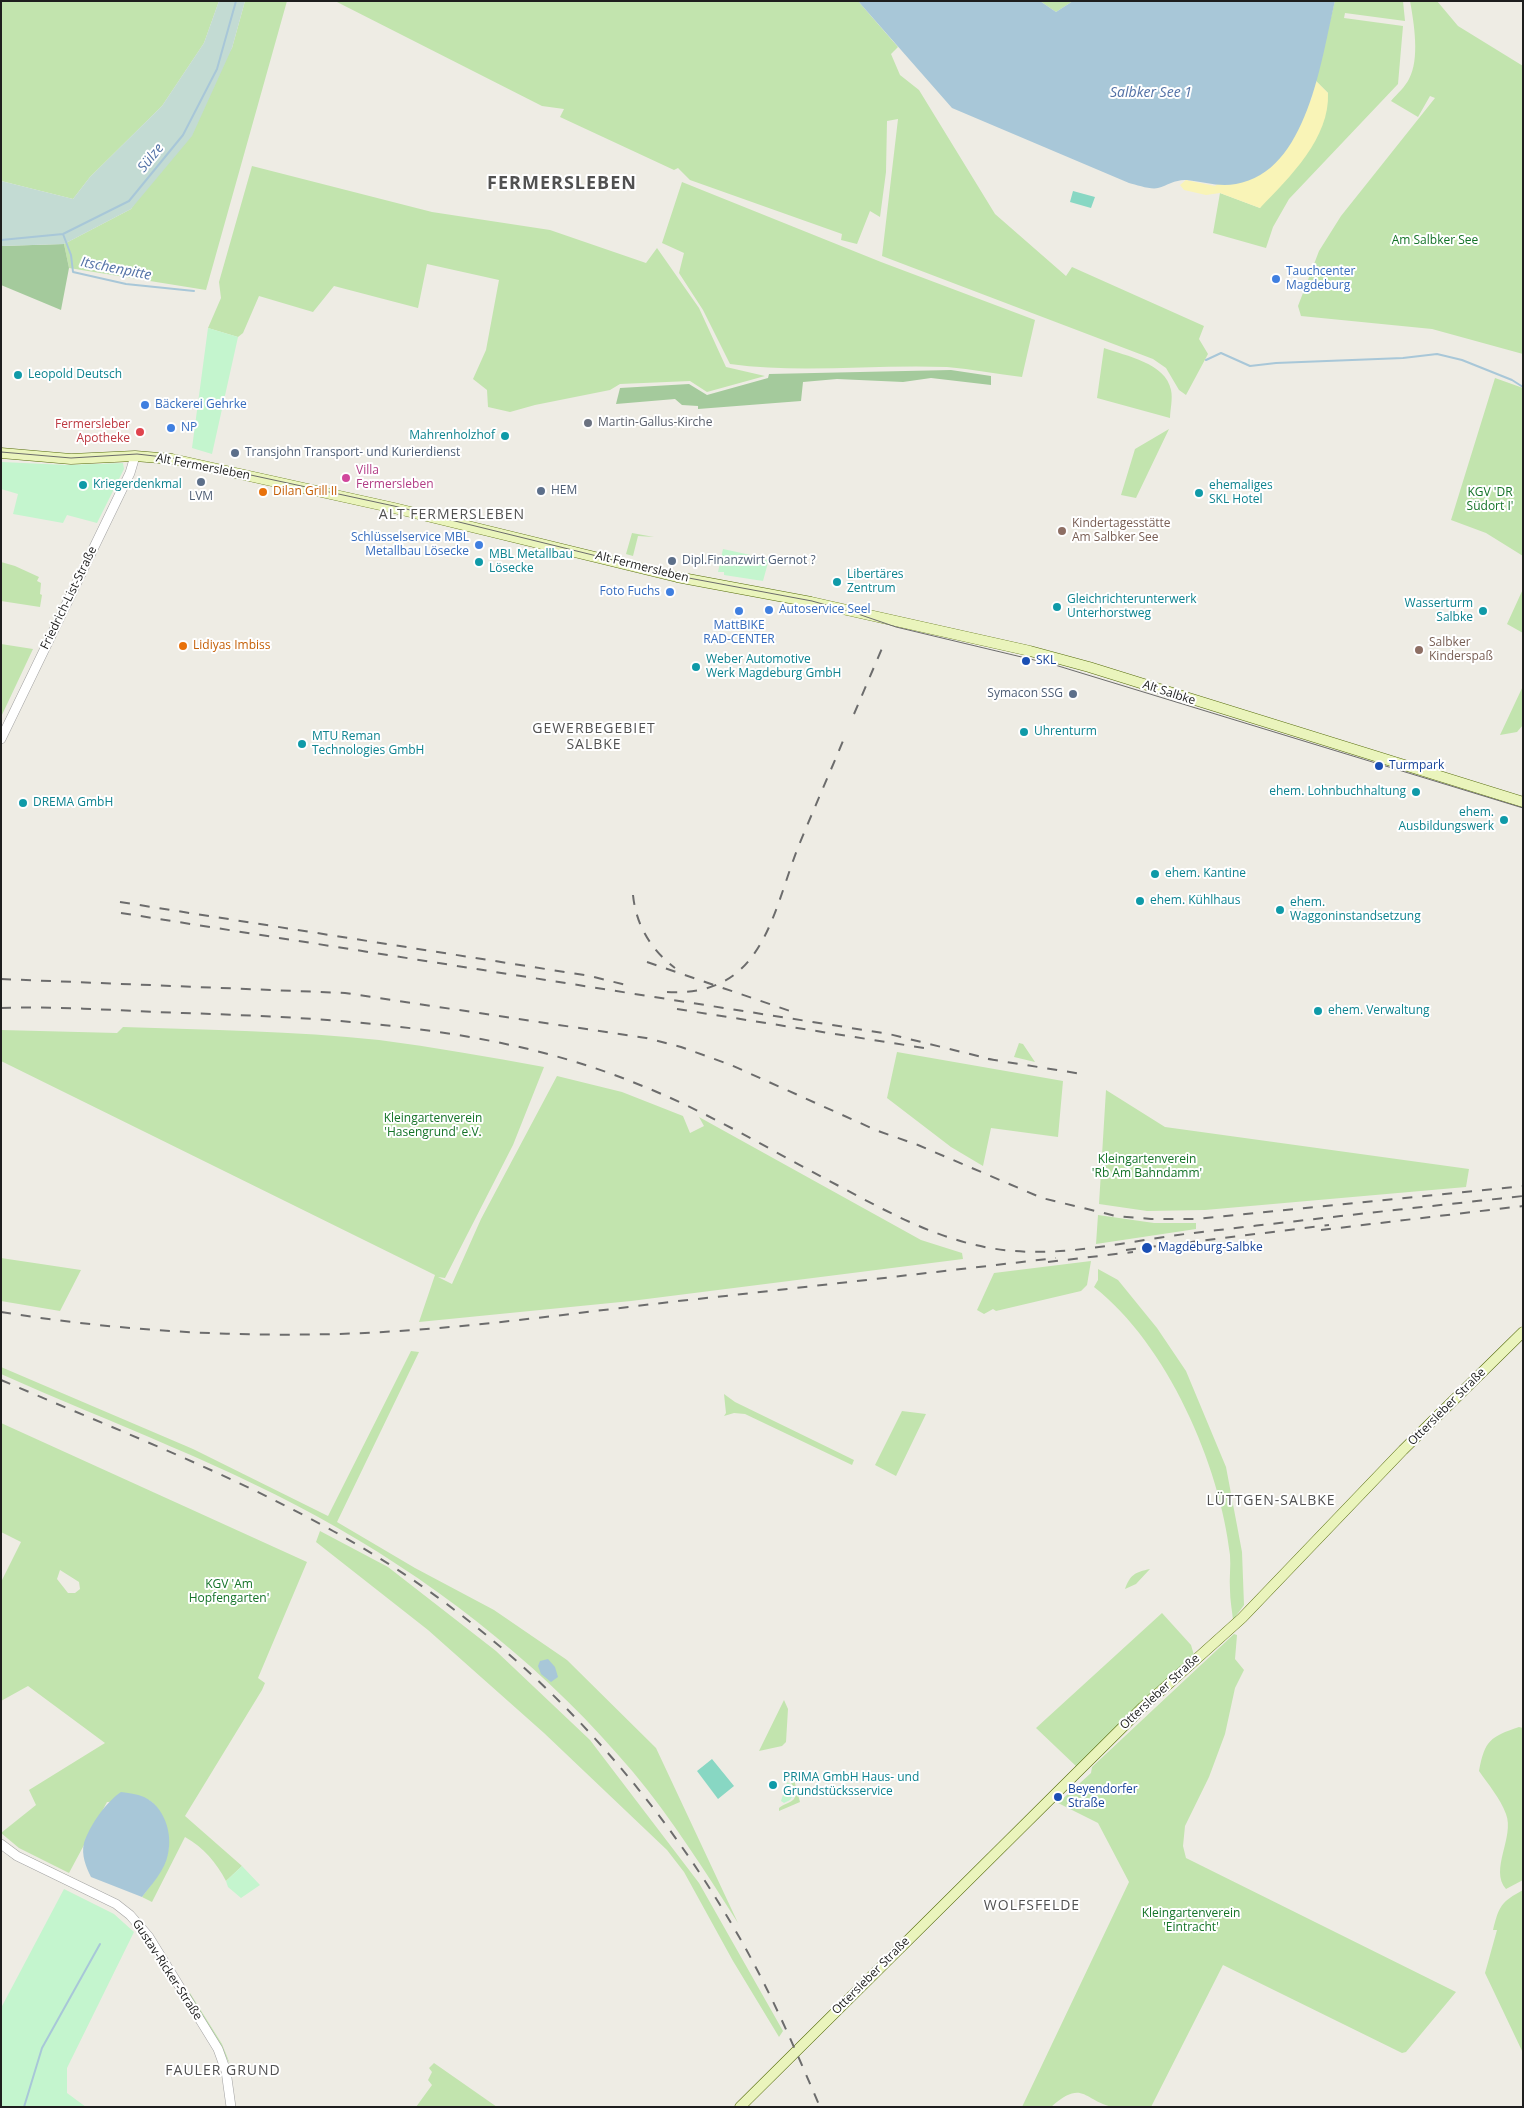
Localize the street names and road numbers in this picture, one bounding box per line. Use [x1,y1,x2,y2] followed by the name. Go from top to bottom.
[155,451,251,483] street label: Alt Fermersleben
[38,544,100,652] street label: Friedrich-List-Straße
[594,548,690,586] street label: Alt Fermersleben
[1141,678,1197,708] street label: Alt Salbke
[1405,1365,1489,1449] street label: Ottersleber Straße
[1117,1651,1203,1733] street label: Ottersleber Straße
[129,1917,205,2023] street label: Gustav-Ricker-Straße
[829,1934,913,2018] street label: Ottersleber Straße

